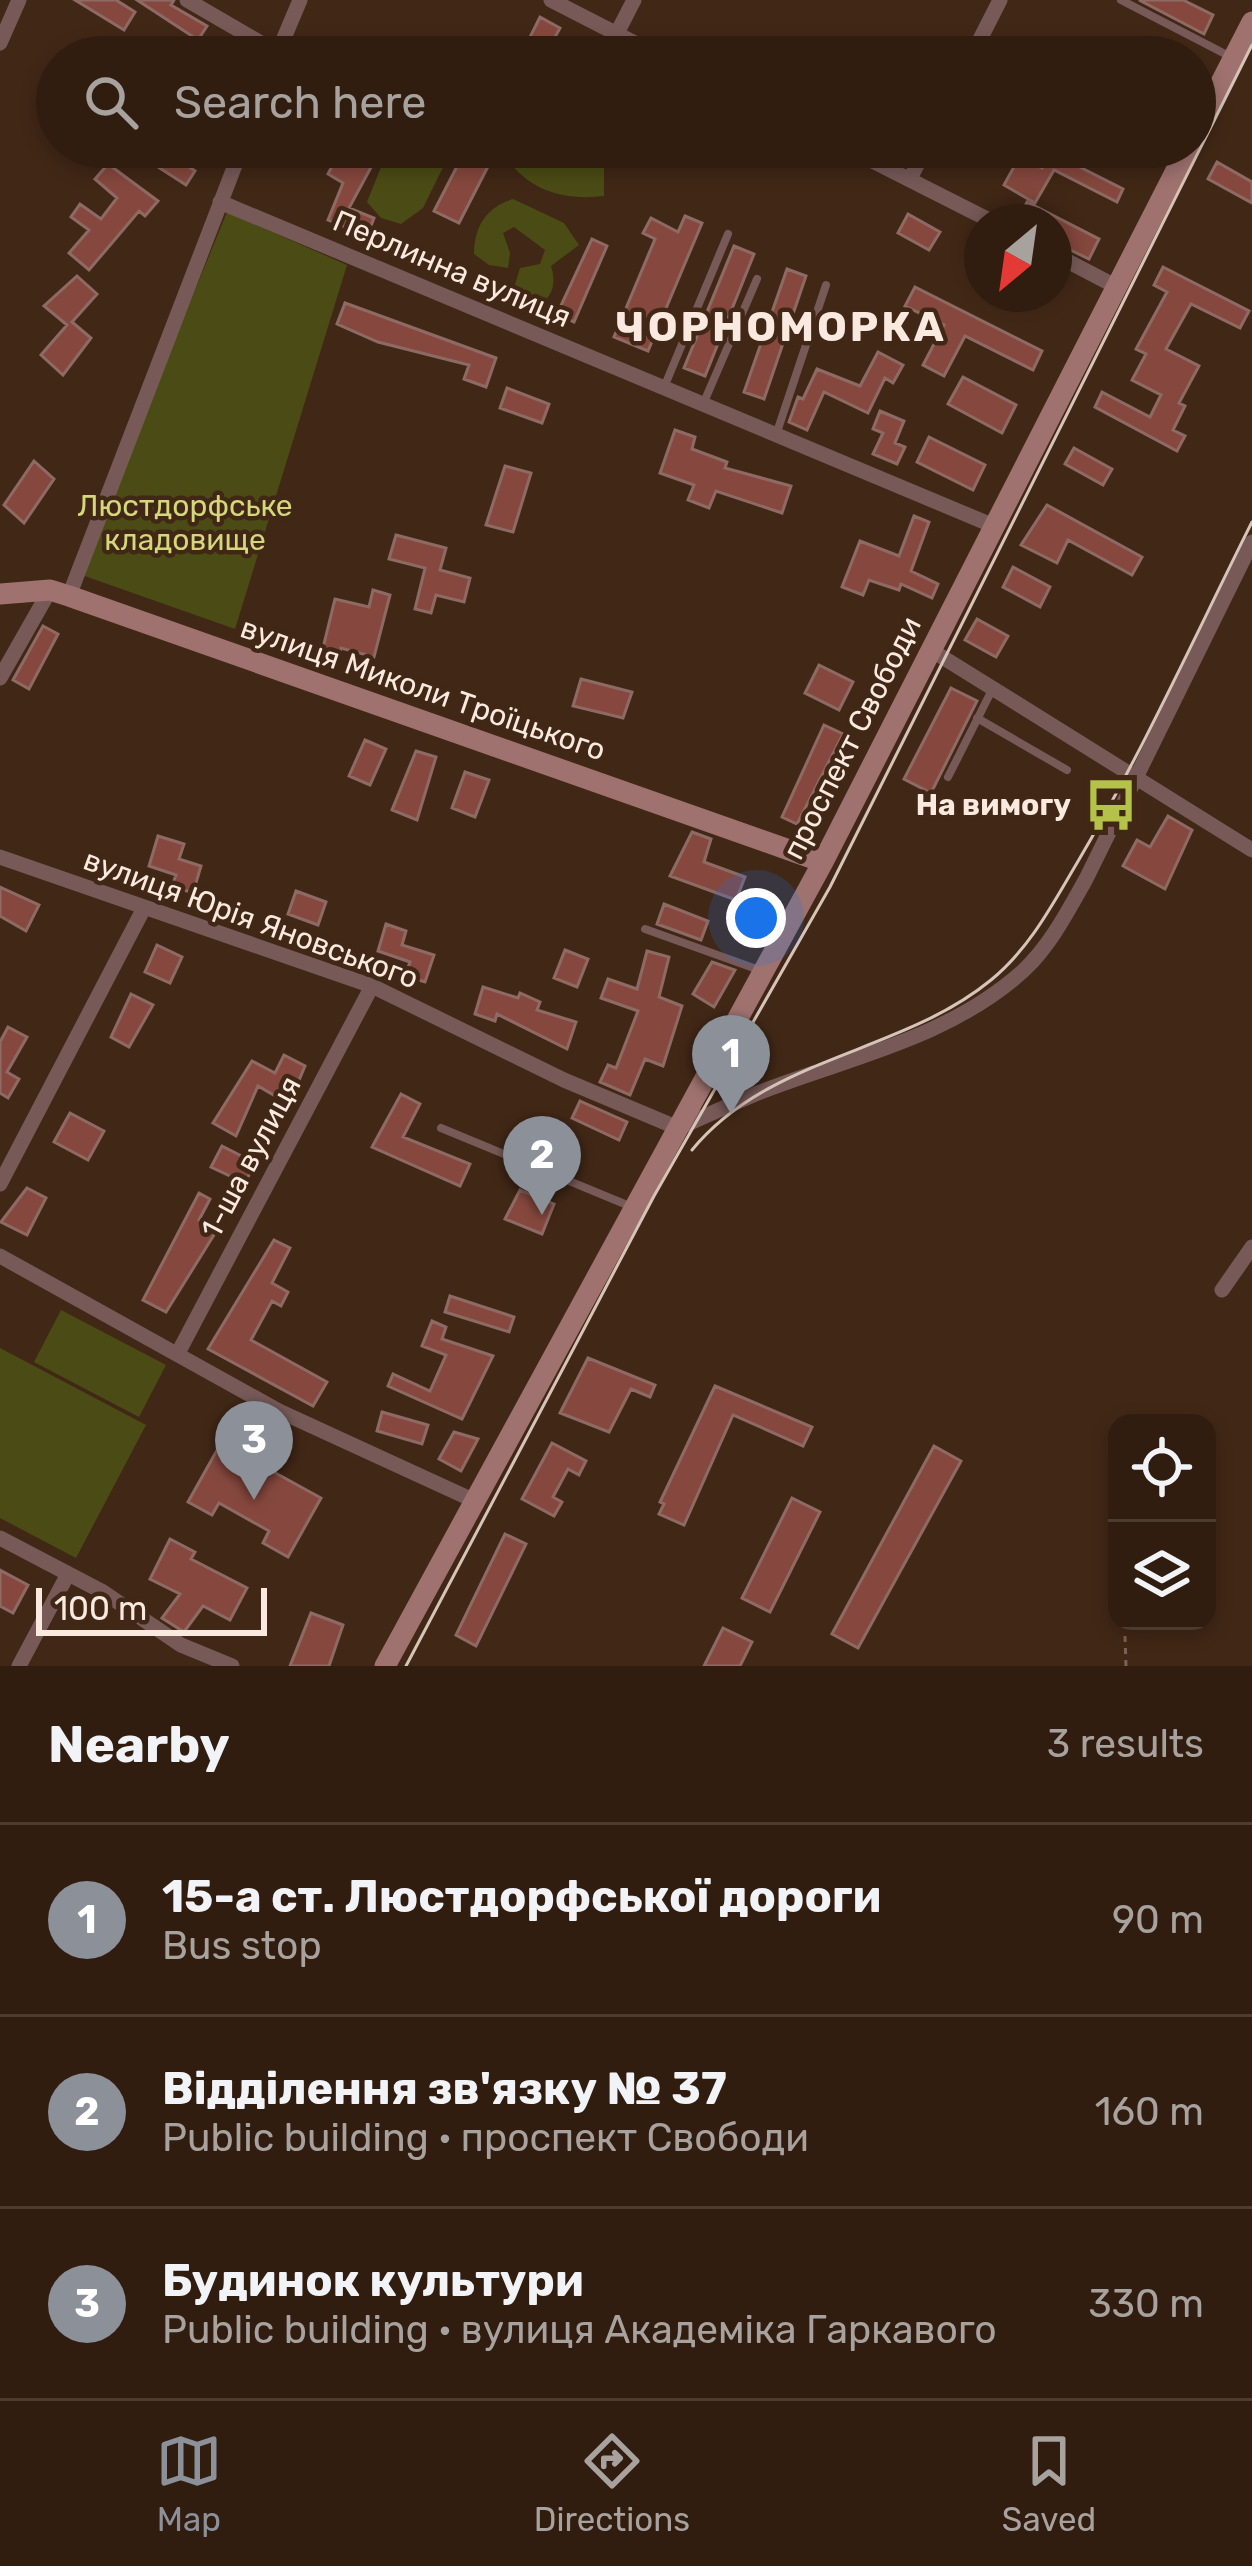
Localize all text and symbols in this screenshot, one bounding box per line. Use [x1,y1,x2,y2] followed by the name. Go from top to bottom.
[36,36,1216,168] search box
[78,69,144,135] icon: search
[174,76,426,129] text: Search here
[328,203,576,335] street label: Перлинна вулиця
[964,204,1072,312] north arrow
[615,302,947,352] district label: ЧОРНОМОРКА
[77,488,293,558] park label: Люстдорфське кладовище
[236,610,610,768] street label: вулиця Миколи Троїцького
[775,611,929,865] street label: проспект Свободи
[1082,776,1140,834] bus stop icon: На вимогу
[916,787,1071,823] place label: На вимогу
[79,842,423,996] street label: вулиця Юрія Яновського
[726,888,786,948] your location
[692,1015,770,1114] pin: 1
[193,1070,309,1244] street label: 1-ша вулиця
[503,1116,581,1215] pin: 2
[215,1401,293,1500] pin: 3
[1108,1414,1216,1630] map controls
[1108,1414,1216,1522] button: locate
[1108,1522,1216,1630] button: layers
[36,1582,267,1635] scale bar
[54,1589,147,1628] text: 100 m
[48,1714,230,1775] text: Nearby
[1047,1721,1204,1767] text: 3 results
[162,1870,881,1923] text: 15-а ст. Люстдорфської дороги
[77,1897,97,1943] text: 1
[1112,1897,1204,1943] text: 90 m
[162,1923,322,1969] text: Bus stop
[162,2062,727,2115] text: Відділення зв'язку № 37
[74,2089,100,2135] text: 2
[1095,2089,1204,2135] text: 160 m
[162,2115,809,2161] text: Public building · проспект Свободи
[162,2254,584,2307] text: Будинок культури
[74,2281,100,2327] text: 3
[1088,2281,1204,2327] text: 330 m
[162,2307,997,2353] text: Public building · вулиця Академіка Гаркавого
[156,2428,222,2539] tab: Map
[534,2428,690,2539] tab: Directions
[1002,2428,1096,2539] tab: Saved

